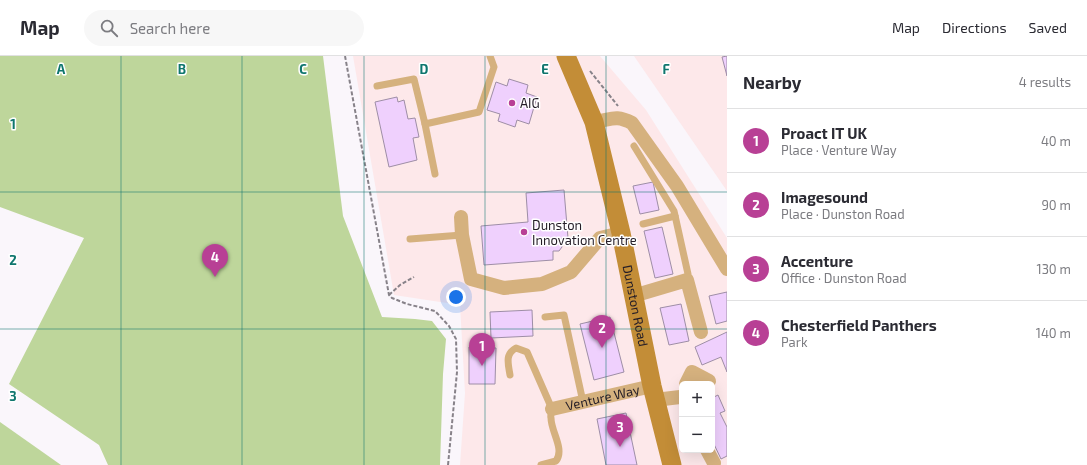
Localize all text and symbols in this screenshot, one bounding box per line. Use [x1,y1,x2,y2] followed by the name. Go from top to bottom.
[84,10,364,46] search box
[20,16,60,39] text: Map
[98,17,120,39] icon: search
[130,19,210,37] text: Search here
[892,19,920,36] text: Map
[942,19,1007,36] text: Directions
[1029,19,1067,36] text: Saved
[57,61,66,77] text: A
[178,61,186,77] text: B
[299,61,307,77] text: C
[420,61,429,77] text: D
[541,61,549,77] text: E
[662,61,670,77] text: F
[743,72,801,92] text: Nearby
[1019,74,1071,90] text: 4 results
[520,95,540,111] place label: AIG
[507,98,517,108] marker: AIG
[10,116,16,132] text: 1
[781,124,867,142] text: Proact IT UK
[753,133,759,149] text: 1
[1041,133,1071,149] text: 40 m
[781,142,897,158] text: Place · Venture Way
[781,188,868,206] text: Imagesound
[752,197,760,213] text: 2
[1041,197,1071,213] text: 90 m
[781,206,905,222] text: Place · Dunston Road
[532,217,637,248] place label: Dunston Innovation Centre
[519,227,529,237] marker: Dunston Innovation Centre
[202,244,228,277] pin: 4
[9,252,17,268] text: 2
[781,252,853,270] text: Accenture
[752,261,760,277] text: 3
[1036,261,1071,277] text: 130 m
[620,263,652,348] street label: Dunston Road
[781,270,907,286] text: Office · Dunston Road
[446,287,466,307] your location
[589,315,615,348] pin: 2
[781,316,937,334] text: Chesterfield Panthers
[752,325,760,341] text: 4
[1036,325,1071,341] text: 140 m
[469,333,495,366] pin: 1
[781,334,808,350] text: Park
[564,381,641,414] street label: Venture Way
[679,381,715,453] map controls
[679,381,715,417] button: +
[9,388,17,404] text: 3
[607,414,633,447] pin: 3
[679,417,715,453] button: −

